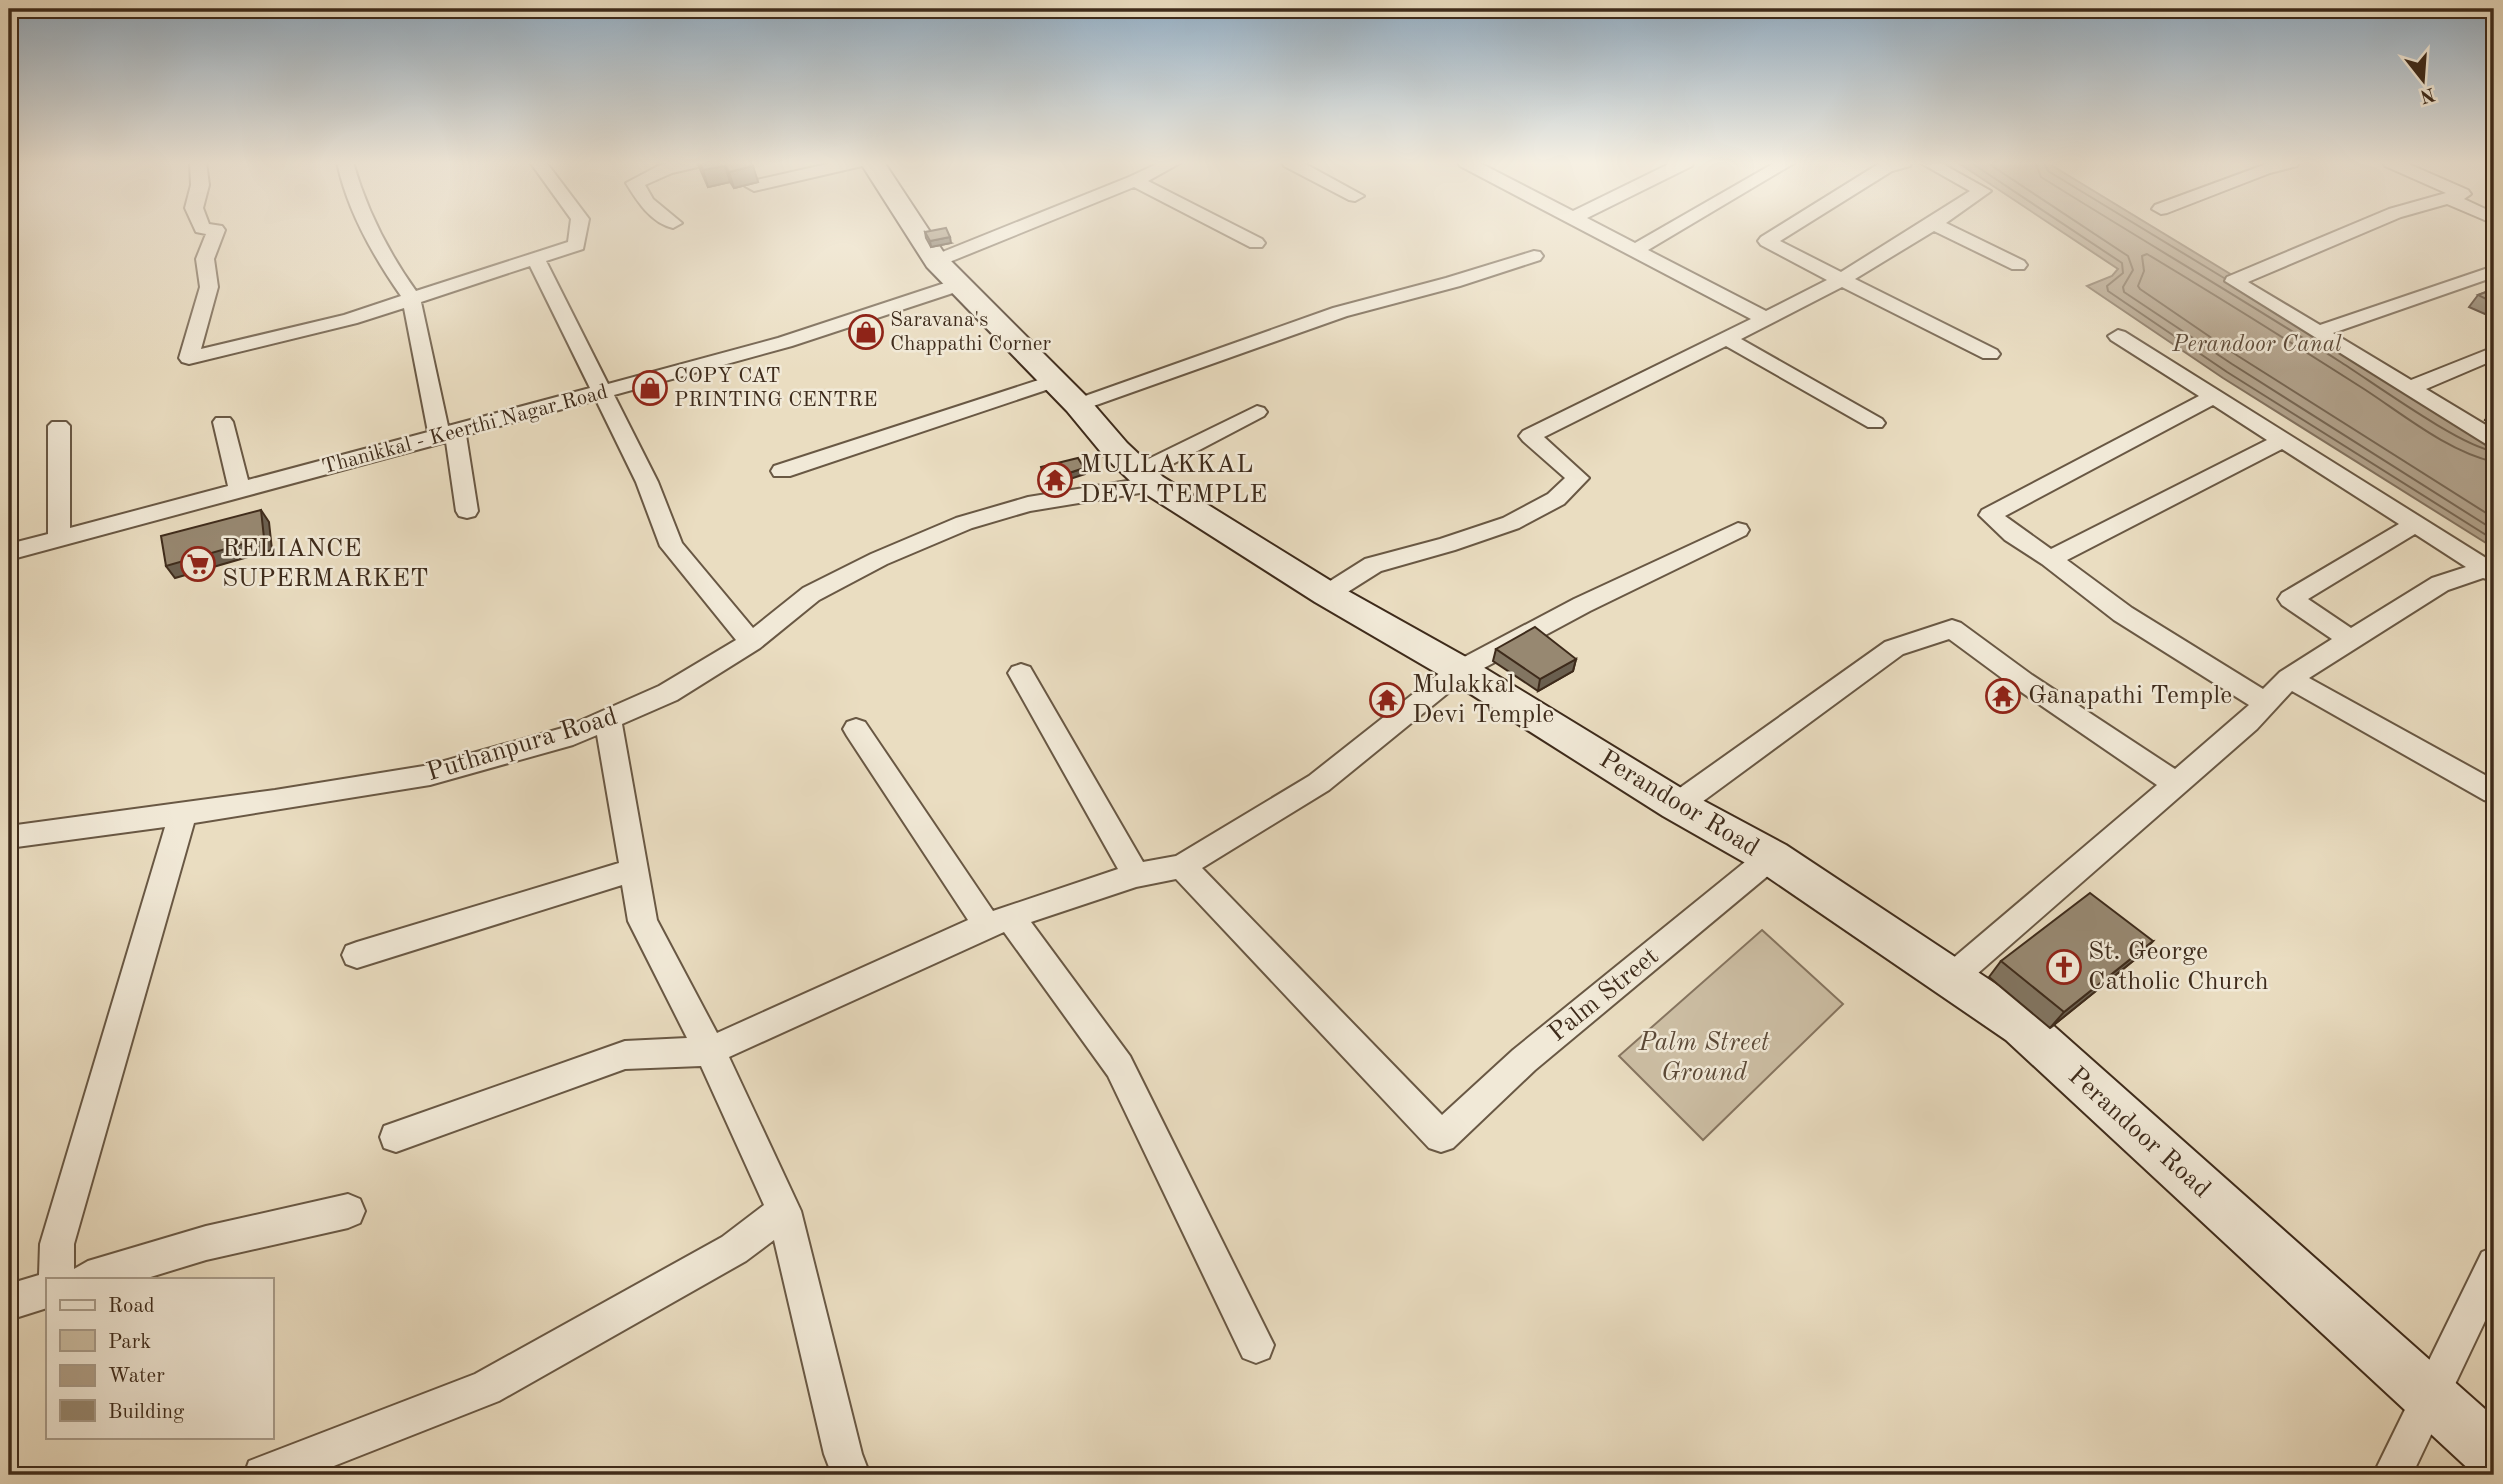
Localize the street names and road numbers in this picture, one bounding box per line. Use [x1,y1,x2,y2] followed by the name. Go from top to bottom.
[320,382,610,478] street label: Thanikkal - Keerthi Nagar Road
[424,704,620,786] street label: Puthanpura Road
[1595,746,1763,862] street label: Perandoor Road
[1544,943,1664,1047] street label: Palm Street
[2063,1063,2215,1203] street label: Perandoor Road

